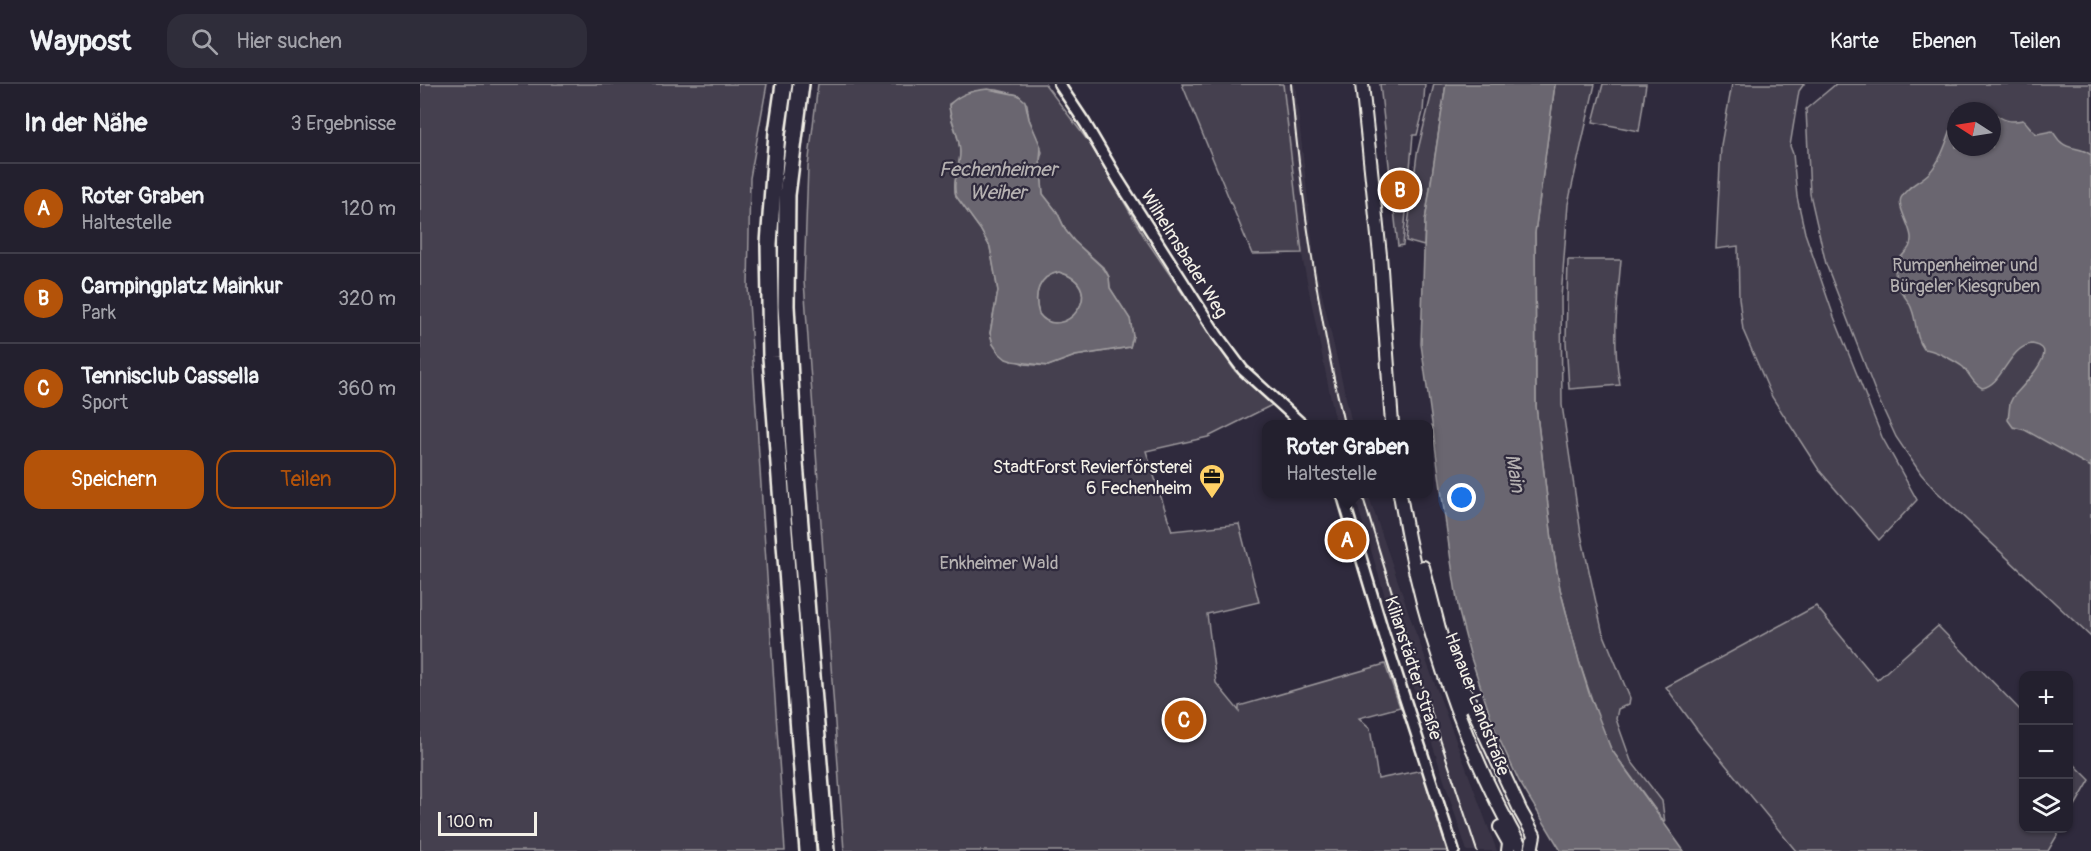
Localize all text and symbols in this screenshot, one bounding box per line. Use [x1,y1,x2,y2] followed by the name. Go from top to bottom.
[167,14,587,68] search box
[30,24,131,59] text: Waypost
[188,25,221,58] icon: search
[236,27,342,55] text: Hier suchen
[1830,28,1879,55] text: Karte
[1912,28,1977,55] text: Ebenen
[2010,28,2061,55] text: Teilen
[1947,102,2001,156] north arrow
[24,107,147,139] text: In der Nähe
[291,111,396,136] text: 3 Ergebnisse
[939,157,1060,205] water label: Fechenheimer Weiher
[1380,168,1420,212] pin: B
[81,182,204,210] text: Roter Graben
[1135,186,1233,322] street label: Wilhelmsbader Weg
[37,196,50,221] text: A
[341,196,396,221] text: 120 m
[81,210,172,235] text: Haltestelle
[1890,254,2040,298] park label: Rumpenheimer und Bürgeler Kiesgruben
[81,272,283,300] text: Campingplatz Mainkur
[38,286,49,311] text: B
[338,286,396,311] text: 320 m
[81,300,116,325] text: Park
[81,362,259,390] text: Tennisclub Cassella
[37,376,50,401] text: C
[337,376,396,401] text: 360 m
[81,390,128,415] text: Sport
[1262,420,1433,498] popup
[1286,433,1409,461] text: Roter Graben
[24,450,204,509] button: Speichern
[216,450,396,509] button: Teilen
[1499,452,1531,496] water label: Main
[993,456,1192,500] place label: StadtForst Revierförsterei 6 Fechenheim
[1286,461,1377,486] text: Haltestelle
[1197,462,1227,500] office icon: StadtForst Revierförsterei 6 Fechenheim
[1447,483,1476,512] your location
[1328,518,1366,562] pin: A
[939,552,1059,575] park label: Enkheimer Wald
[1379,593,1447,743] street label: Kilianstädter Straße
[1439,629,1515,779] street label: Hanauer Landstraße
[2019,671,2073,833] map controls
[2019,671,2073,725] button: +
[1164,698,1203,742] pin: C
[2019,725,2073,779] button: −
[2019,779,2073,833] button: layers
[438,809,537,836] scale bar
[447,812,493,832] text: 100 m

